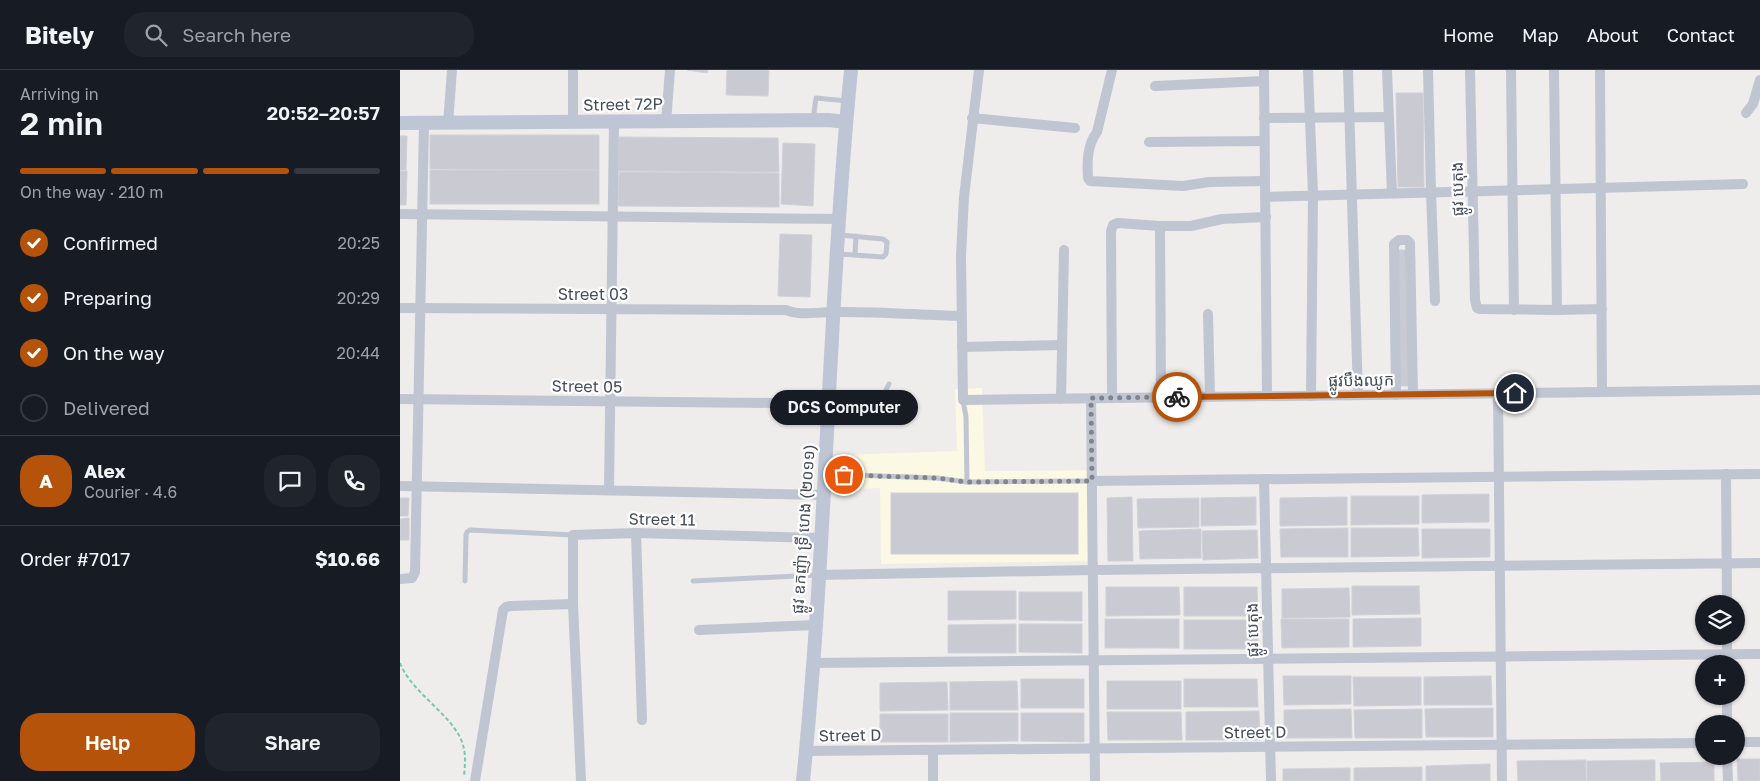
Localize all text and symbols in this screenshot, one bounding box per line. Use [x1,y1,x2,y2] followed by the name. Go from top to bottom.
[124,12,474,57] search box
[25,20,94,49] text: Bitely
[142,21,170,49] icon: search
[182,23,291,46] text: Search here
[1443,24,1494,46] text: Home
[1522,24,1559,46] text: Map
[1587,24,1639,46] text: About
[1667,24,1735,46] text: Contact
[20,84,99,104] text: Arriving in
[583,93,663,115] street label: Street 72P
[267,101,380,124] text: 20:52–20:57
[20,104,103,142] text: 2 min
[1447,162,1472,216] street label: ផ្លូវ បេតុង
[20,182,163,202] text: On the way · 210 m
[20,229,48,257] icon: check
[63,231,158,254] text: Confirmed
[337,233,380,253] text: 20:25
[20,284,48,312] icon: check
[558,284,628,304] street label: Street 03
[63,286,152,309] text: Preparing
[337,288,380,308] text: 20:29
[20,339,48,367] icon: check
[63,341,165,364] text: On the way
[336,343,380,363] text: 20:44
[1328,369,1394,395] street label: ផ្លូវបឹងឈូក
[1152,372,1202,422] courier
[1494,372,1536,414] pin
[552,375,622,397] street label: Street 05
[1501,379,1529,407] icon: home
[1163,383,1191,411] icon: bike
[770,390,918,425] callout: DCS Computer
[63,396,150,419] text: Delivered
[787,397,901,417] text: DCS Computer
[787,443,824,615] street label: ផ្លូវ ឧកញ៉ា ទ្រី ហេង (២០១១)
[823,454,865,496] pin
[264,455,316,507] button: chat
[328,455,380,507] button: phone
[84,459,125,482] text: Alex
[830,461,858,489] icon: bag
[39,469,53,492] text: A
[84,482,177,502] text: Courier · 4.6
[628,508,696,530] street label: Street 11
[20,547,130,570] text: Order #7017
[315,547,380,570] text: $10.66
[1695,595,1745,765] map controls
[1695,595,1745,645] button: layers
[1242,603,1267,657] street label: ផ្លូវ បេតុង
[1695,655,1745,705] button: +
[20,713,195,771] button: Help
[205,713,380,771] button: Share
[1695,715,1745,765] button: −
[1224,721,1286,743] street label: Street D
[819,724,881,746] street label: Street D

